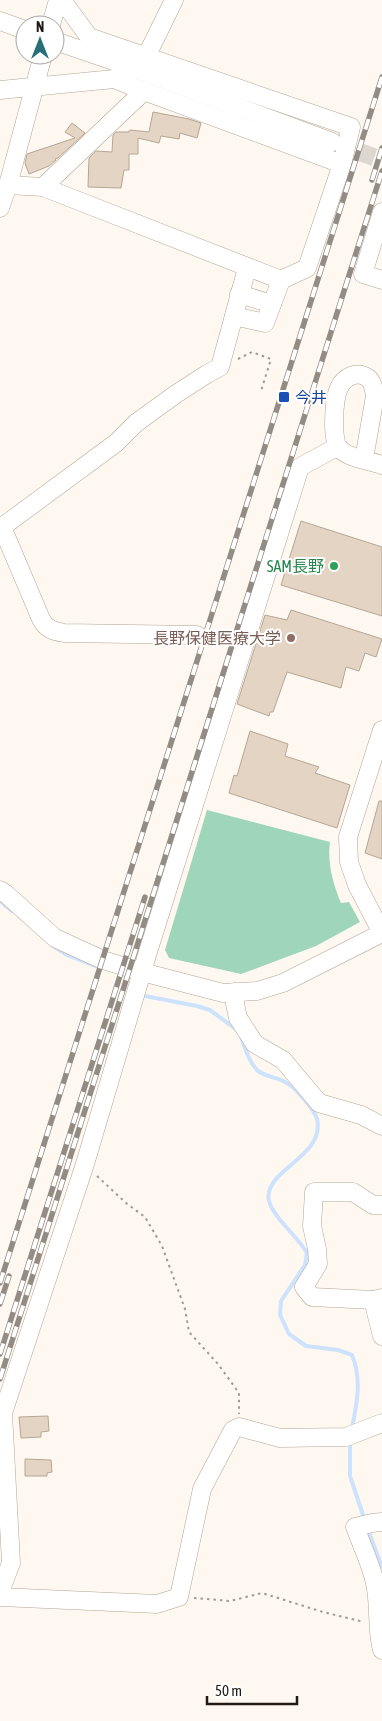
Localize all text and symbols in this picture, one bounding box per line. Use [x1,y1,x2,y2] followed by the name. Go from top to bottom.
[15,15,65,65] north arrow
[36,19,44,35] text: N
[295,388,327,406] place label: 今井
[277,390,291,404] marker: 今井
[267,557,324,575] place label: SAM長野
[328,560,340,572] marker: SAM長野
[153,629,281,647] place label: 長野保健医療大学
[285,632,297,644] marker: 長野保健医療大学
[207,1674,297,1706] scale bar
[215,1682,242,1699] text: 50 m

